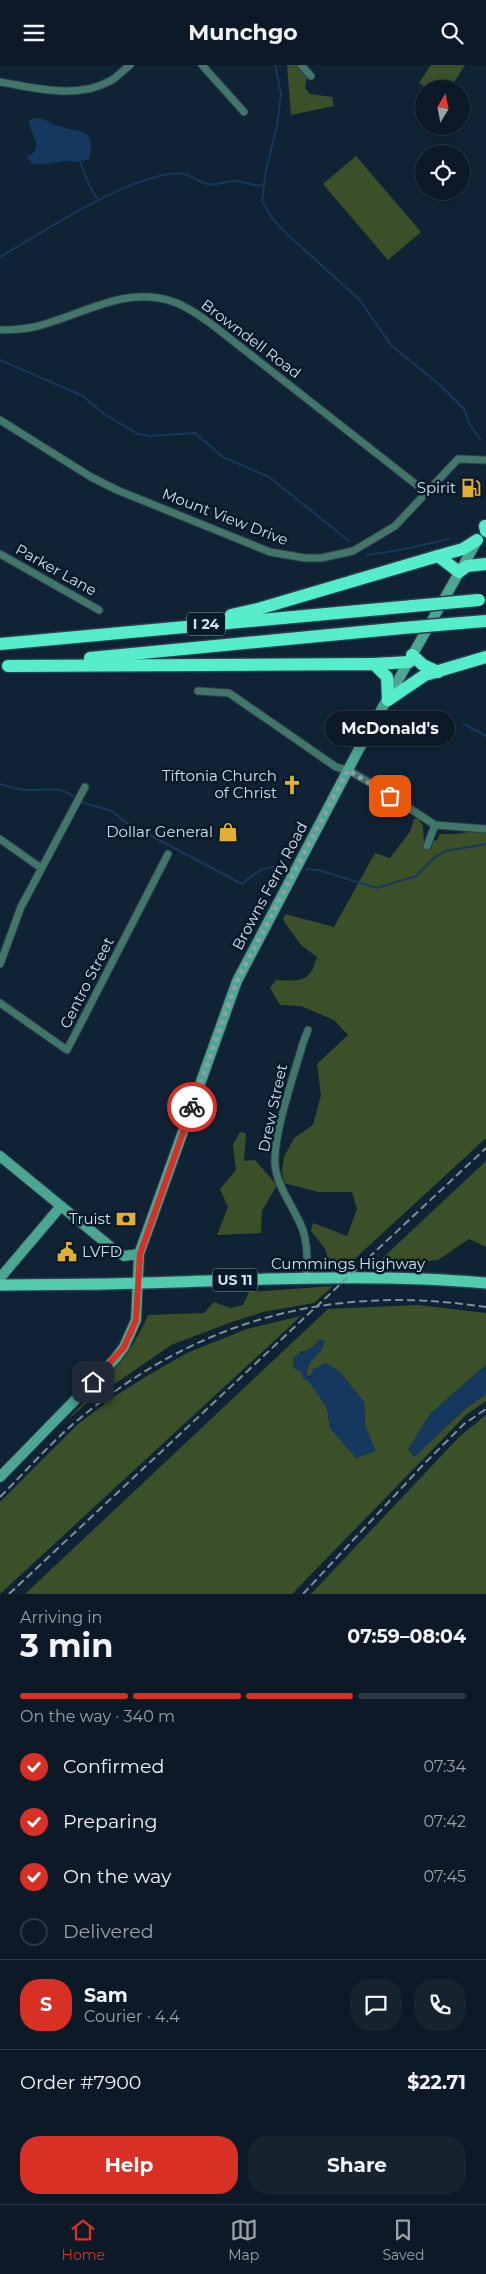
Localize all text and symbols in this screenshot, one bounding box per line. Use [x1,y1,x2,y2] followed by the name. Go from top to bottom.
[20,19,48,47] icon: menu
[188,19,298,46] text: Munchgo
[438,19,466,47] icon: search
[415,80,470,135] north arrow
[415,80,470,200] map controls
[415,145,470,200] button: locate
[198,295,305,382] street label: Browndell Road
[460,477,482,499] fuel station icon: Spirit
[417,478,456,497] place label: Spirit
[159,484,291,549] street label: Mount View Drive
[12,539,100,600] street label: Parker Lane
[187,613,225,635] road number: I 24
[325,711,455,746] callout: McDonald's
[341,719,439,738] text: McDonald's
[162,766,277,802] place label: Tiftonia Church of Christ
[281,774,303,796] church icon: Tiftonia Church of Christ
[369,775,411,817] pin
[376,782,404,810] icon: bag
[228,818,311,953] street label: Browns Ferry Road
[217,821,239,843] shop icon: Dollar General
[106,822,213,841] place label: Dollar General
[55,934,118,1032] street label: Centro Street
[254,1062,291,1154] street label: Drew Street
[167,1082,217,1132] courier
[178,1093,206,1121] icon: bike
[115,1208,137,1230] bank icon: Truist
[69,1209,111,1228] place label: Truist
[56,1241,78,1263] public building icon: LVFD
[82,1242,122,1261] place label: LVFD
[271,1254,426,1273] street label: Cummings Highway
[212,1269,258,1291] road number: US 11
[72,1361,114,1403] pin
[79,1368,107,1396] icon: home
[20,1608,102,1627] text: Arriving in
[347,1625,466,1648] text: 07:59–08:04
[20,1626,113,1665] text: 3 min
[20,1707,175,1726] text: On the way · 340 m
[20,1753,48,1781] icon: check
[63,1755,164,1778] text: Confirmed
[423,1757,466,1776] text: 07:34
[20,1808,48,1836] icon: check
[63,1810,158,1833] text: Preparing
[423,1812,466,1831] text: 07:42
[20,1863,48,1891] icon: check
[63,1865,171,1888] text: On the way
[423,1867,466,1886] text: 07:45
[63,1920,154,1943] text: Delivered
[350,1979,402,2031] button: chat
[414,1979,466,2031] button: phone
[84,1984,128,2007] text: Sam
[40,1993,52,2016] text: S
[84,2007,180,2026] text: Courier · 4.4
[20,2071,141,2094] text: Order #7900
[407,2071,466,2094] text: $22.71
[20,2136,238,2194] button: Help
[248,2136,466,2194] button: Share
[62,2216,105,2264] tab: Home
[228,2216,259,2264] tab: Map
[382,2216,424,2264] tab: Saved

